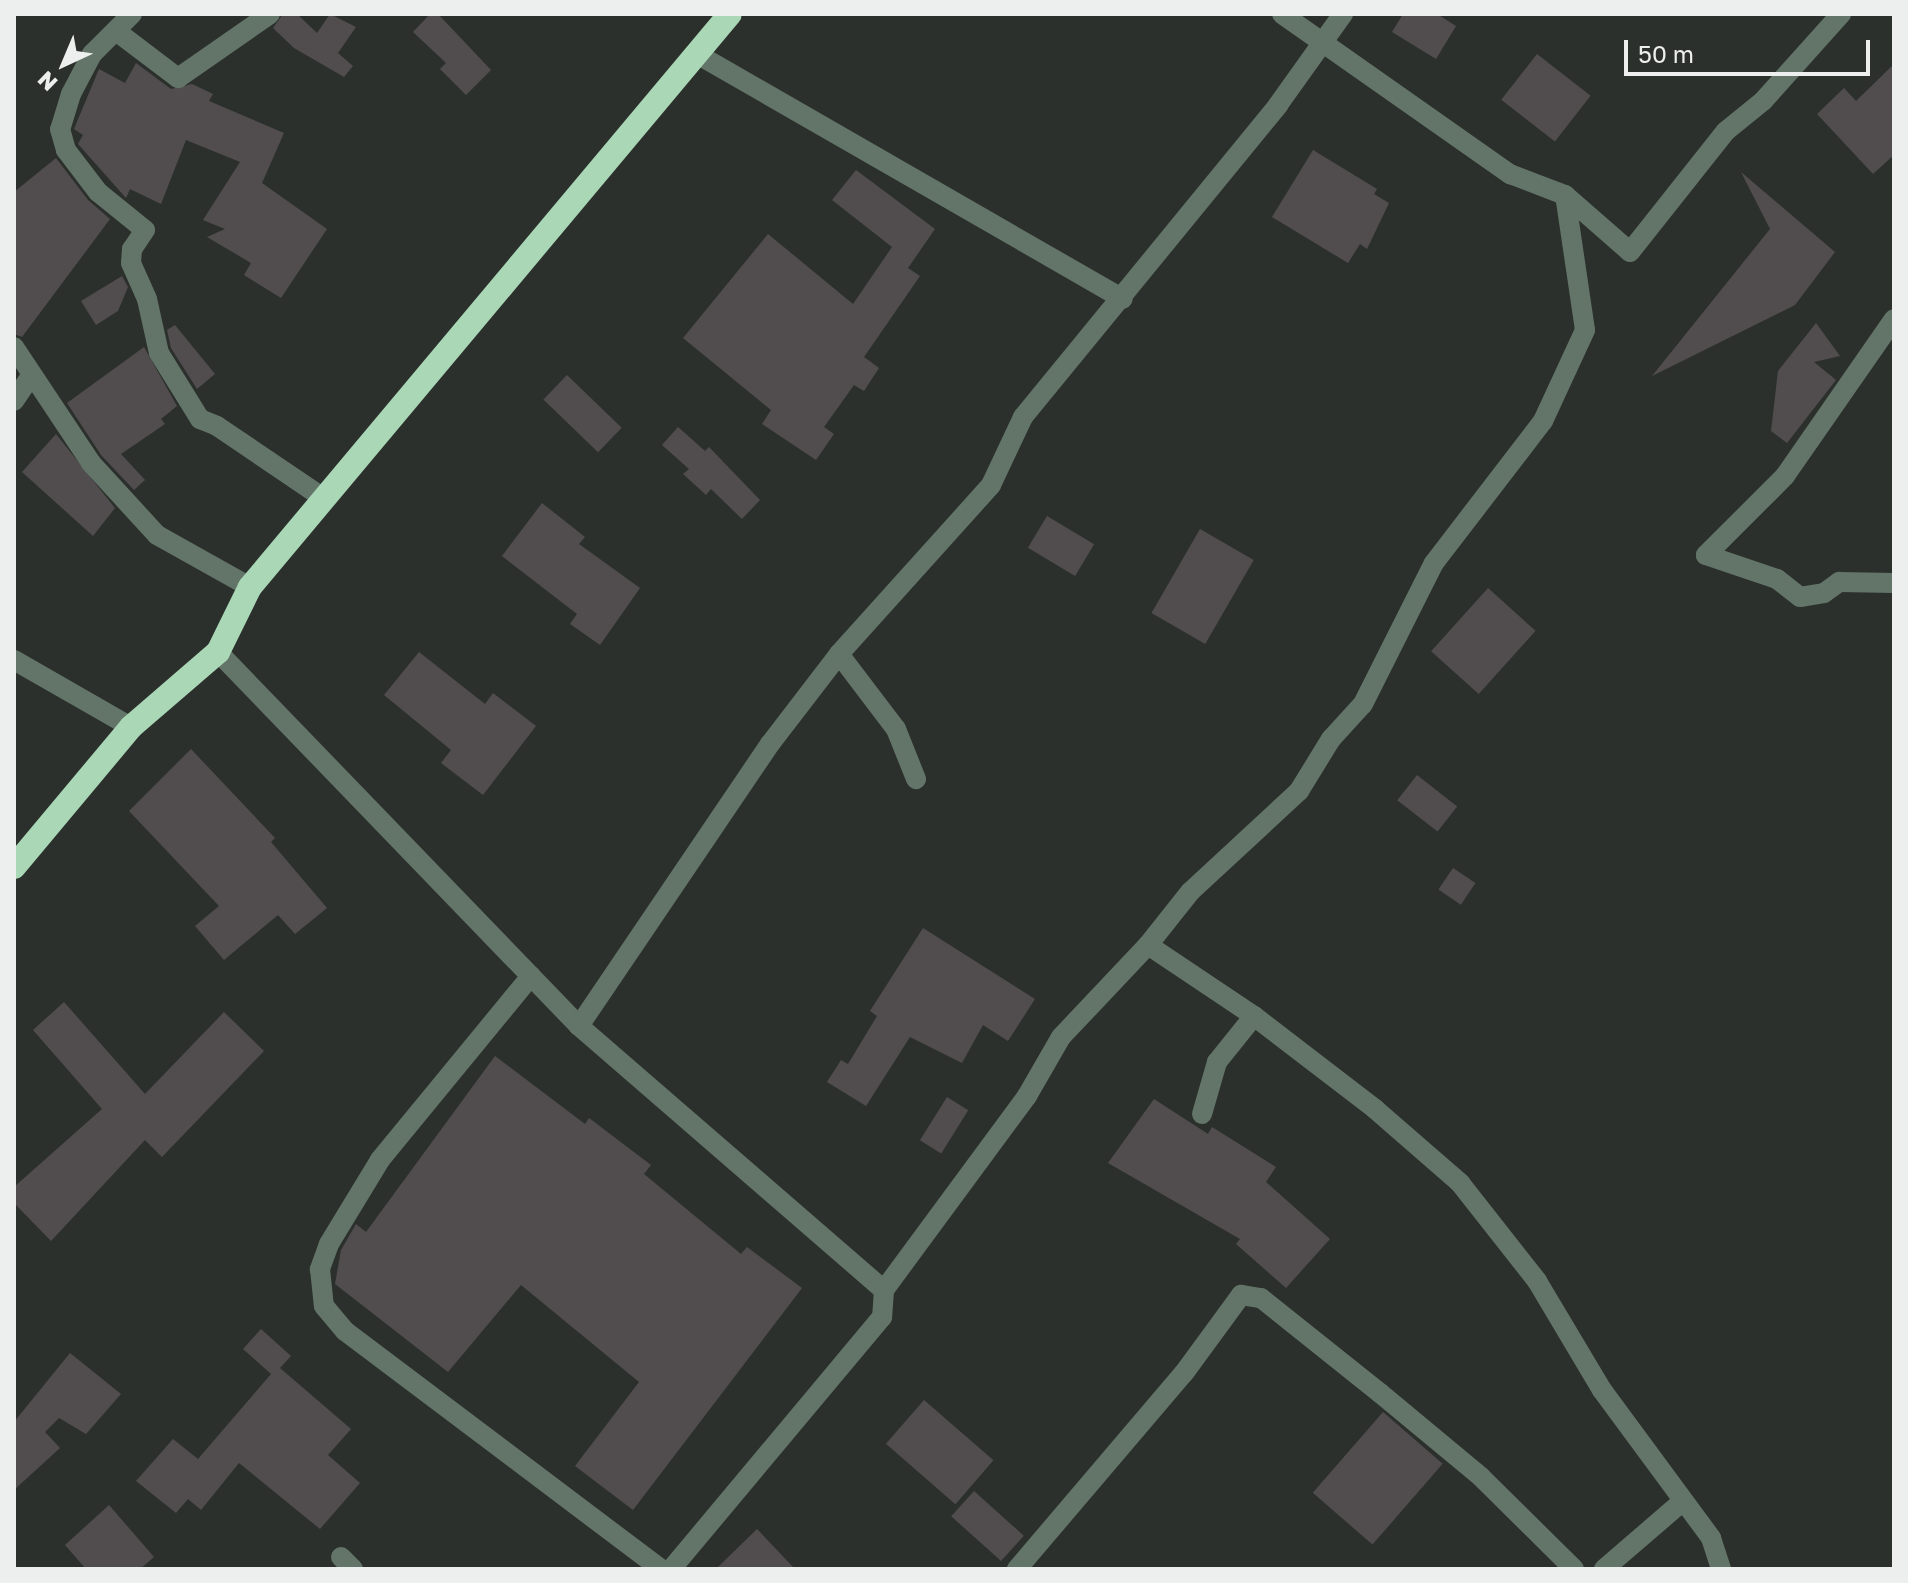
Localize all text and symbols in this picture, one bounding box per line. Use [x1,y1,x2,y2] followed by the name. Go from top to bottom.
[24,24,104,104] north arrow
[1628,24,1874,74] scale bar
[1638,39,1694,68] text: 50 m
[32,66,62,97] text: N

